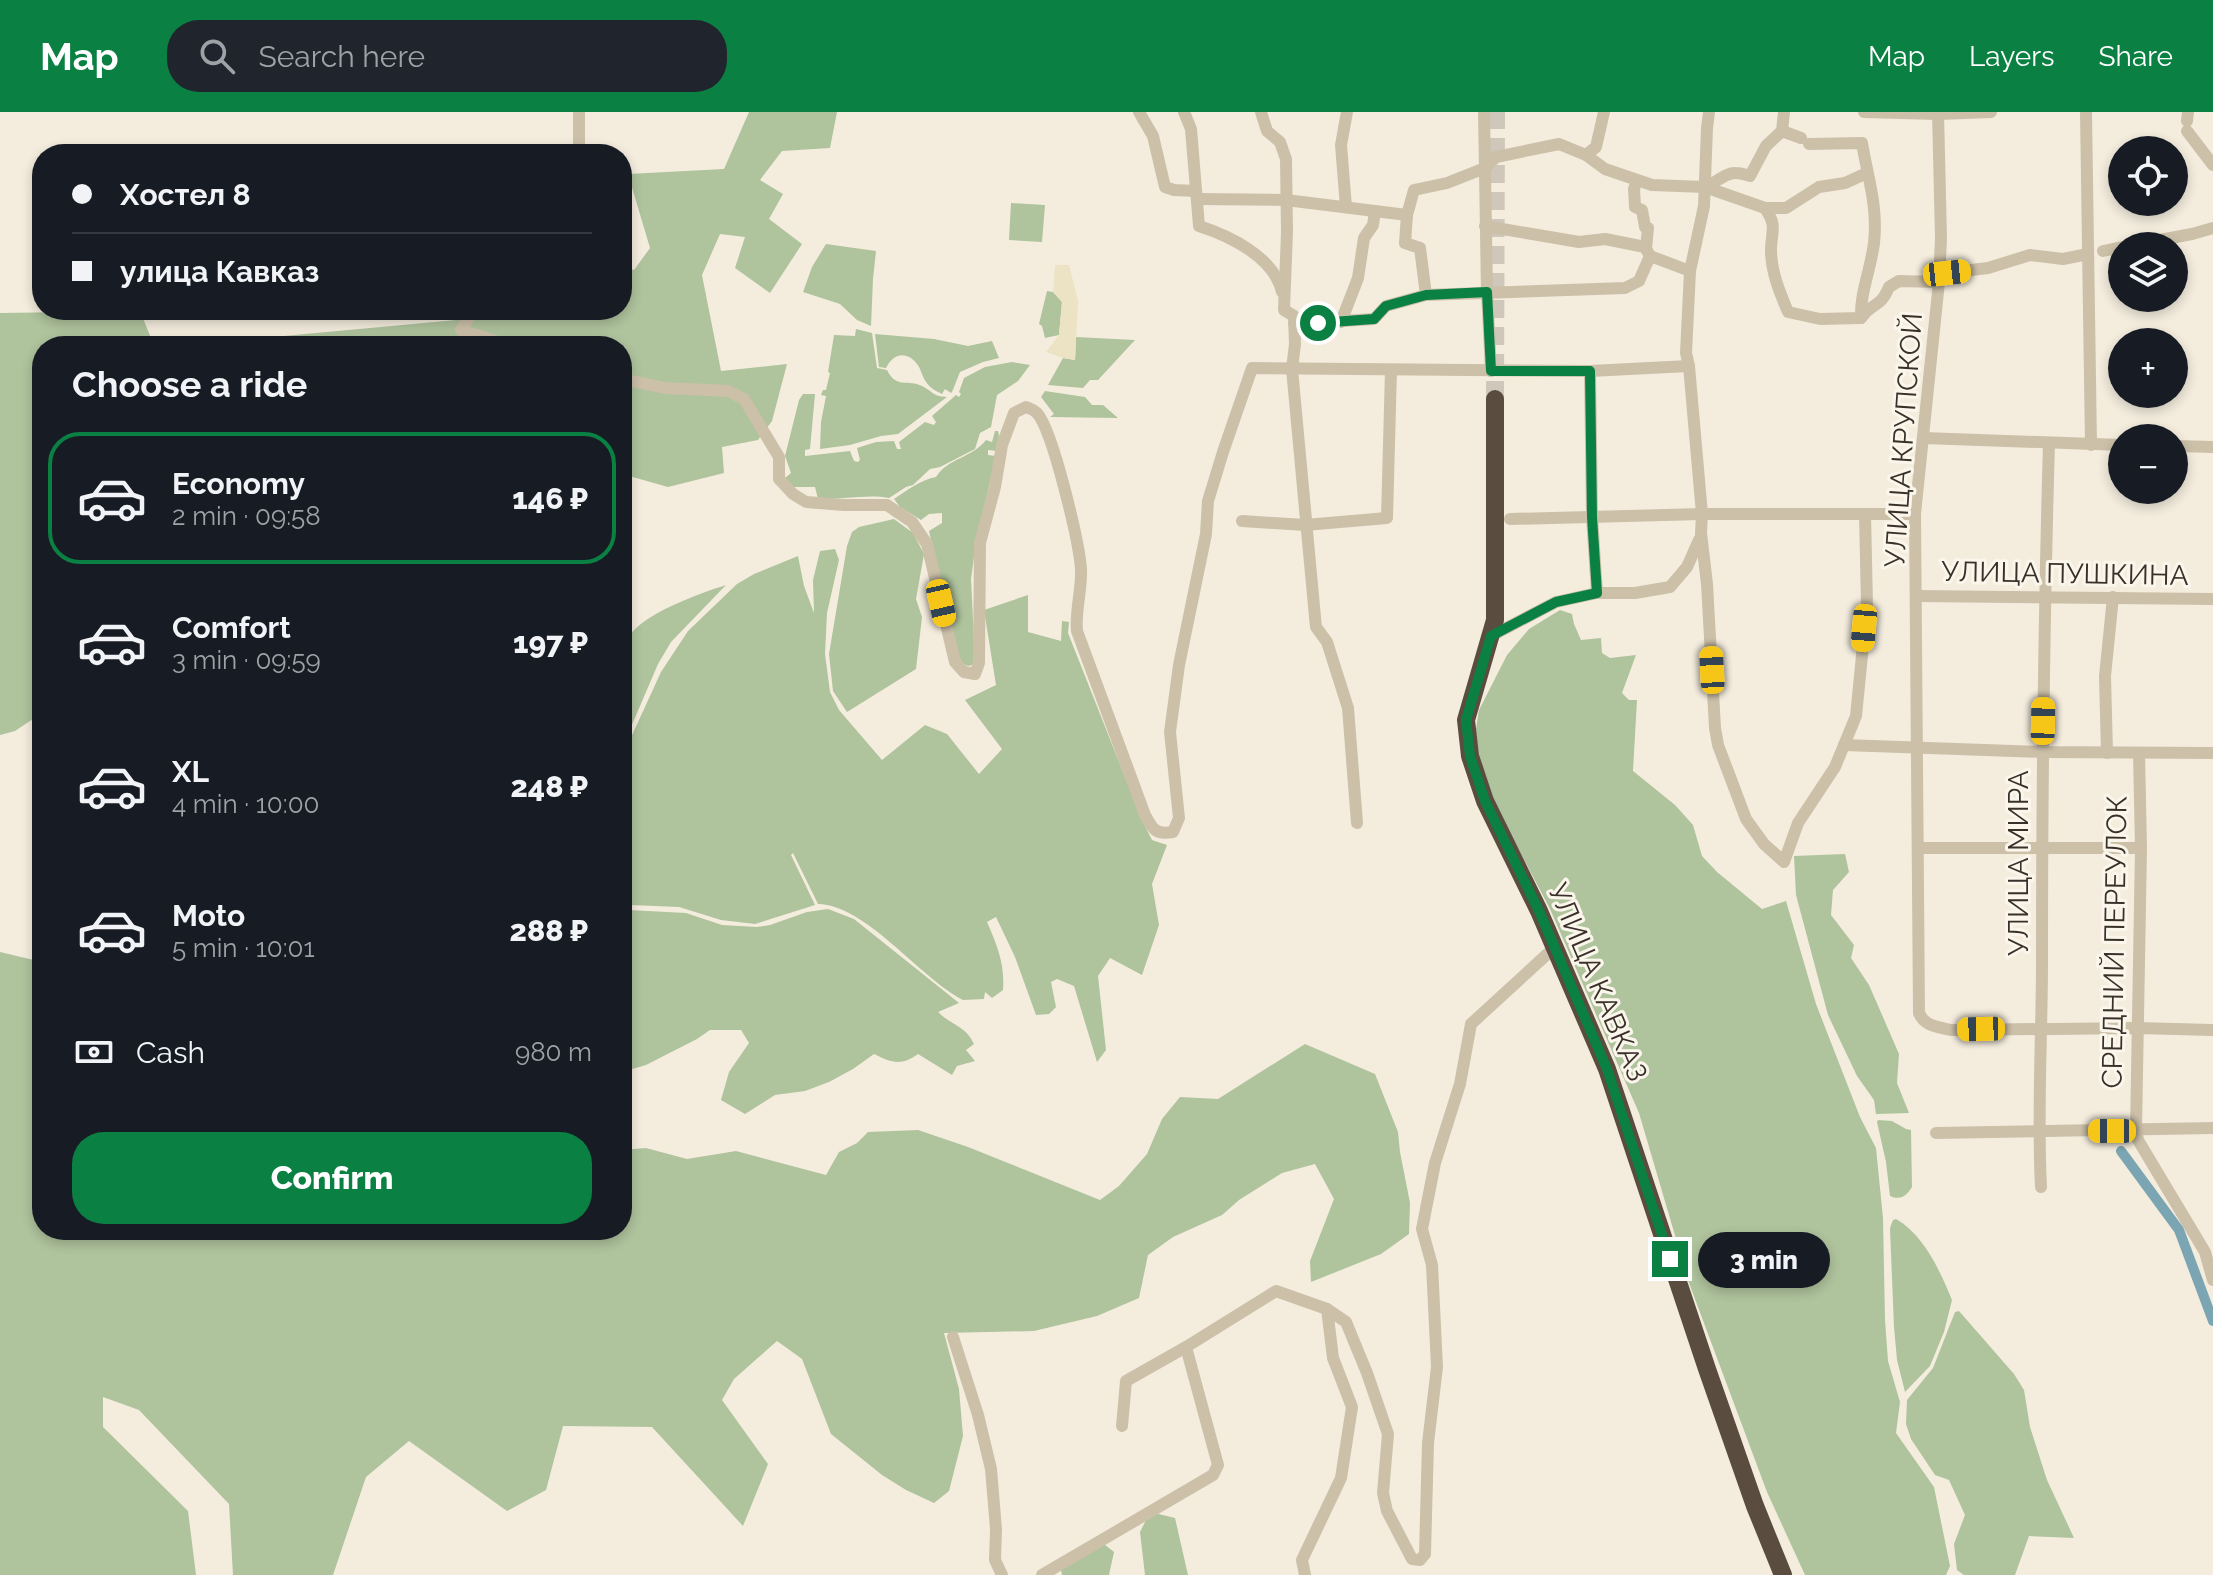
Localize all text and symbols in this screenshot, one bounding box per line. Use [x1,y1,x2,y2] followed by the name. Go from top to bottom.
[167,20,727,92] search box
[40,34,119,79] text: Map
[195,34,239,78] icon: search
[259,39,425,74] text: Search here
[1868,40,1925,73] text: Map
[1969,40,2055,73] text: Layers
[2099,40,2173,73] text: Share
[2108,136,2188,504] map controls
[2108,136,2188,216] button: locate
[120,177,251,212] text: Хостел 8
[2108,232,2188,312] button: layers
[120,254,319,289] text: улица Кавказ
[1922,259,1972,287] car
[1300,305,1336,341] route start
[1878,312,1929,568] street label: УЛИЦА КРУПСКОЙ
[2108,328,2188,408] button: +
[72,363,307,405] text: Choose a ride
[2108,424,2188,504] button: −
[76,462,148,534] icon: car
[172,466,305,501] text: Economy
[512,481,588,516] text: 146 ₽
[172,501,321,531] text: 2 min · 09:58
[1941,555,2189,592] street label: УЛИЦА ПУШКИНА
[924,577,958,629] car
[1850,603,1878,653] car
[76,606,148,678] icon: car
[172,610,291,645] text: Comfort
[513,625,588,660] text: 197 ₽
[172,645,321,675] text: 3 min · 09:59
[1699,645,1725,695] car
[2031,697,2055,745] car
[76,750,148,822] icon: car
[172,754,209,789] text: XL
[510,769,588,804] text: 248 ₽
[2002,770,2035,956] street label: УЛИЦА МИРА
[172,789,319,819] text: 4 min · 10:00
[2095,795,2134,1089] street label: СРЕДНИЙ ПЕРЕУЛОК
[1541,878,1654,1086] street label: УЛИЦА КАВКАЗ
[76,894,148,966] icon: car
[172,898,245,933] text: Moto
[510,913,588,948] text: 288 ₽
[172,933,315,963] text: 5 min · 10:01
[1957,1017,2005,1041] car
[72,1030,116,1074] icon: cash
[136,1035,205,1070] text: Cash
[515,1037,592,1067] text: 980 m
[2088,1119,2136,1143] car
[72,1132,592,1224] button: Confirm
[1698,1231,1830,1287] callout: 3 min
[1652,1241,1688,1277] route end
[1730,1245,1798,1275] text: 3 min

